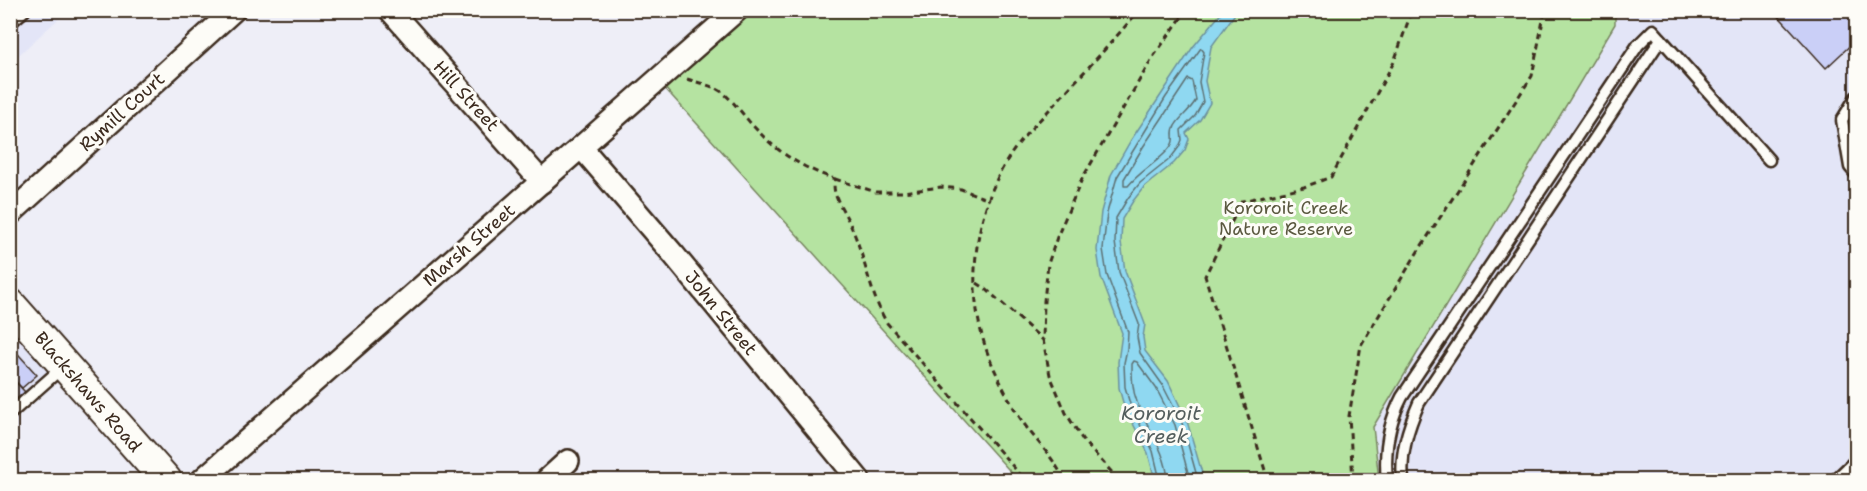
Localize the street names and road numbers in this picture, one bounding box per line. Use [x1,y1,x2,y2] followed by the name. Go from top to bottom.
[428,55,504,137] street label: Hill Street
[74,67,170,157] street label: Rymill Court
[418,198,520,292] street label: Marsh Street
[679,266,763,360] street label: John Street
[29,327,147,457] street label: Blackshaws Road

